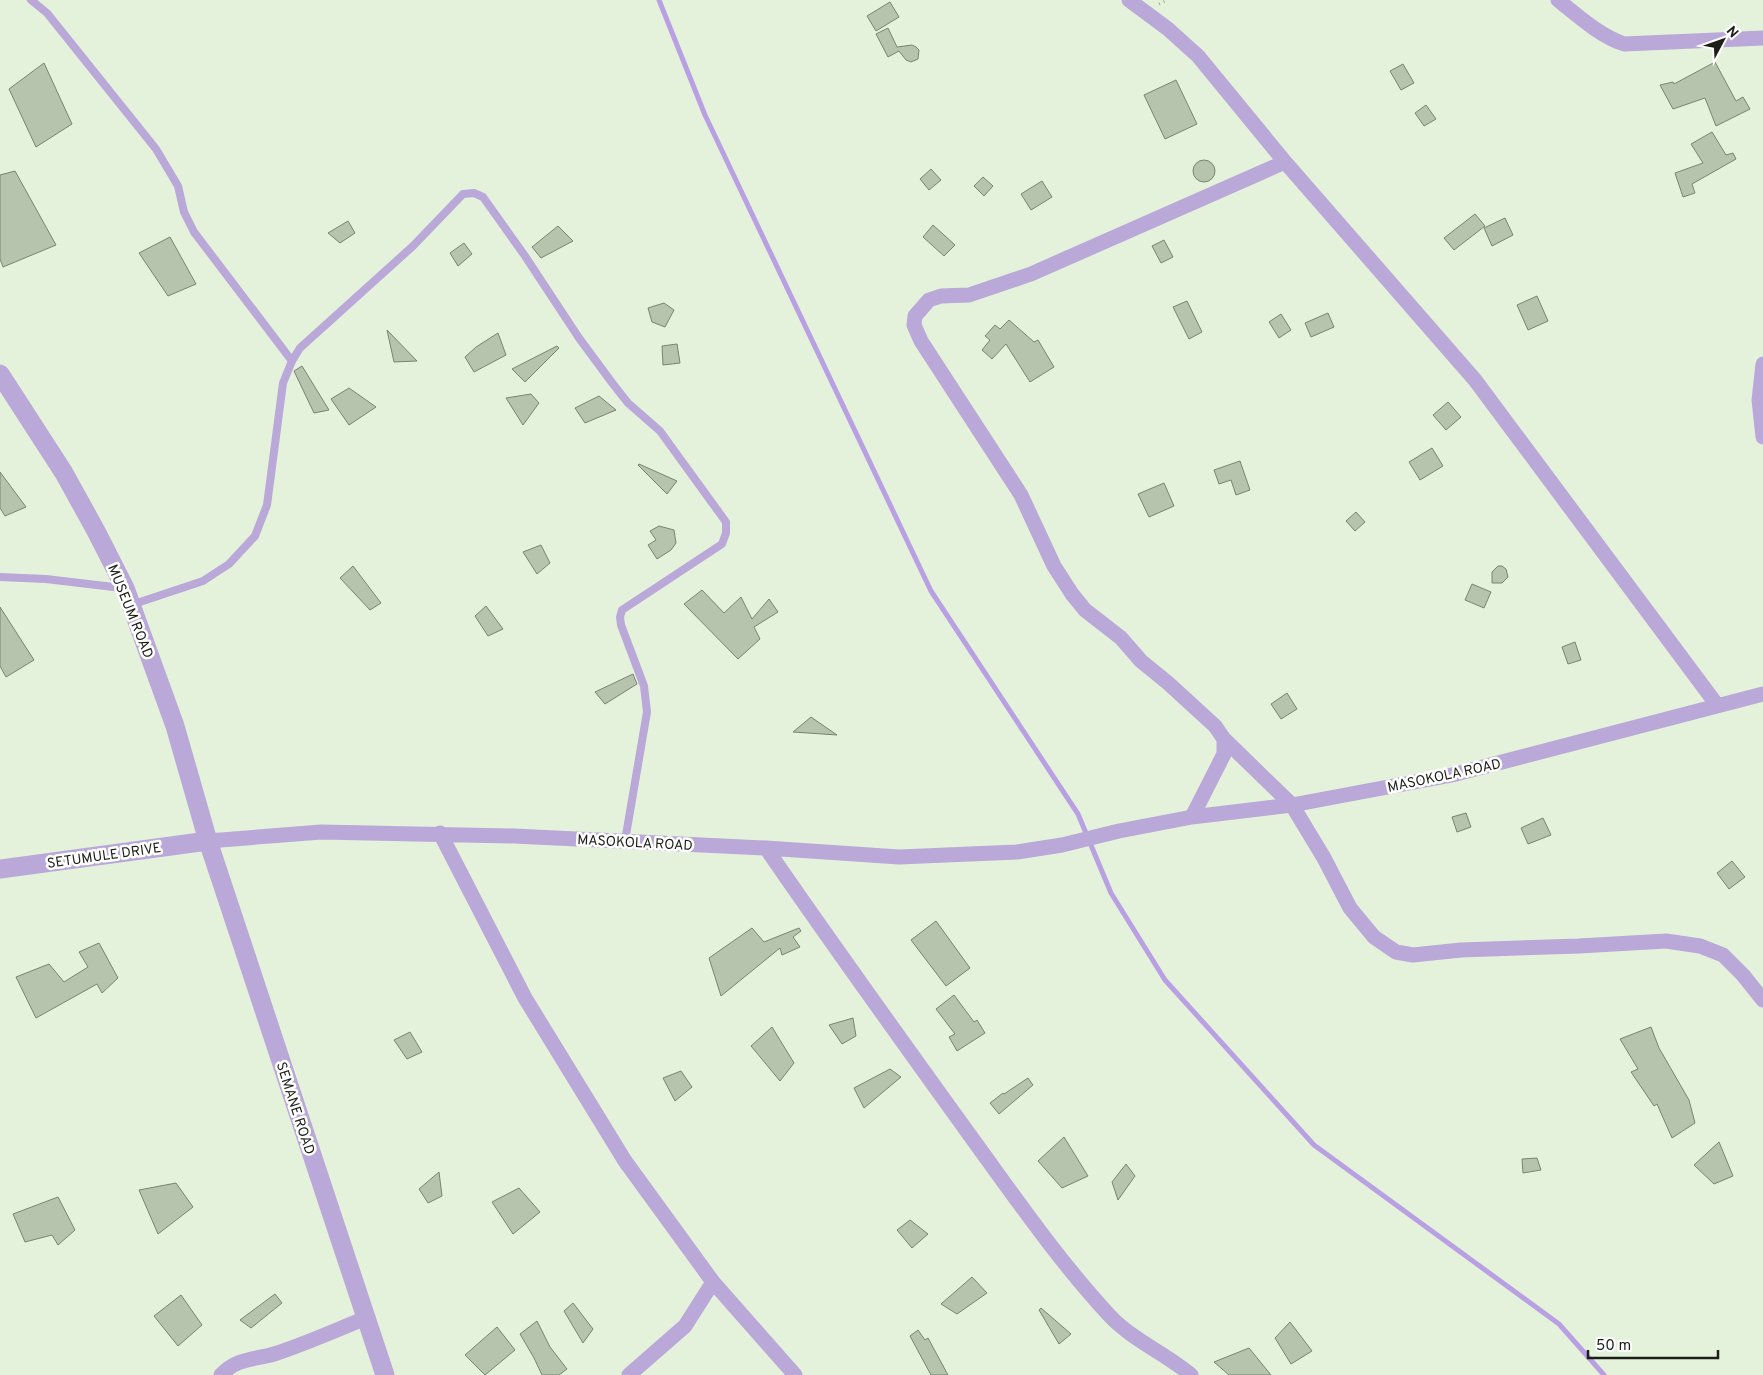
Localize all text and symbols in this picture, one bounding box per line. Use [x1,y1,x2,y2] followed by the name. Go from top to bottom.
[1698,15,1748,65] north arrow
[1722,23,1741,42] text: N
[103,562,156,661] street label: MUSEUM ROAD
[1386,756,1503,797] street label: MASOKOLA ROAD
[577,832,693,855] street label: MASOKOLA ROAD
[46,840,162,873] street label: SETUMULE DRIVE
[272,1060,318,1157] street label: SEMANE ROAD
[1588,1328,1718,1360] scale bar
[1596,1337,1631,1356] text: 50 m

